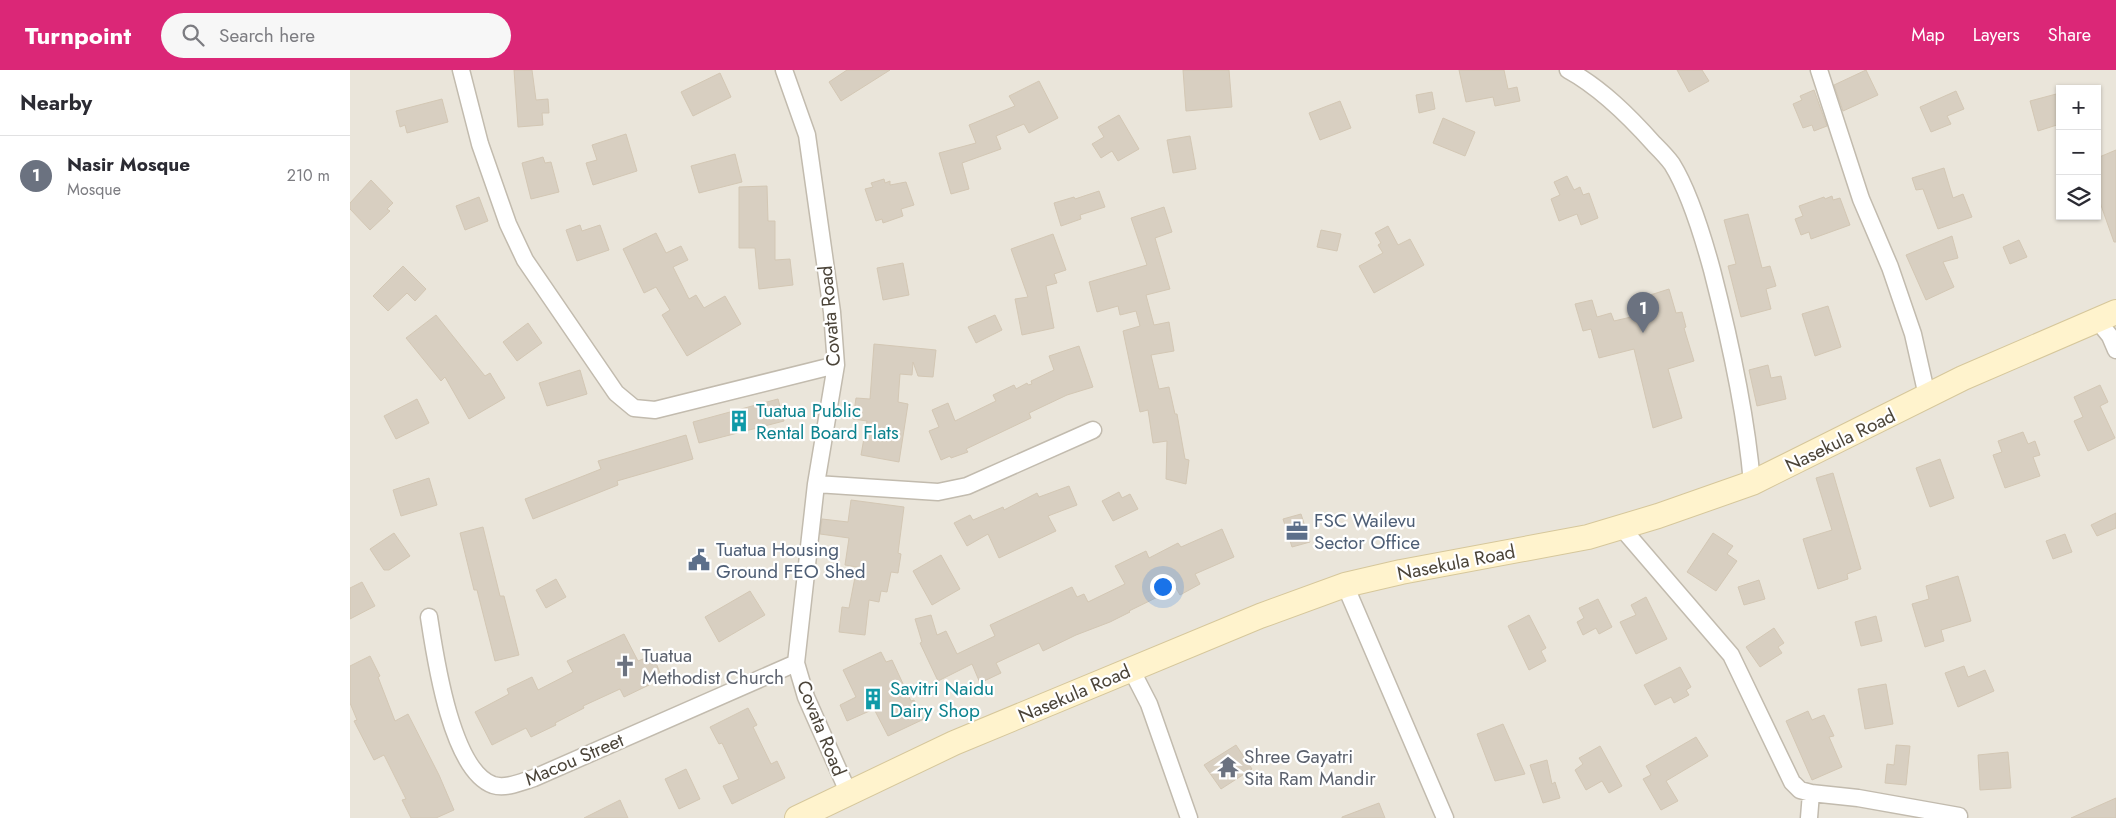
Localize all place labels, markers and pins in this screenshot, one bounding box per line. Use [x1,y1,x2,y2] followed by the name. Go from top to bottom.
[1627,292,1659,333] pin: 1
[756,397,899,446] place label: Tuatua Public Rental Board Flats
[726,408,752,434] building icon: Tuatua Public Rental Board Flats
[1314,507,1420,556] place label: FSC Wailevu Sector Office
[1284,518,1310,544] office icon: FSC Wailevu Sector Office
[716,536,865,585] place label: Tuatua Housing Ground FEO Shed
[686,547,712,573] public building icon: Tuatua Housing Ground FEO Shed
[642,642,784,691] place label: Tuatua Methodist Church
[612,653,638,679] church icon: Tuatua Methodist Church
[890,675,994,724] place label: Savitri Naidu Dairy Shop
[860,686,886,712] building icon: Savitri Naidu Dairy Shop
[1244,743,1376,792] place label: Shree Gayatri Sita Ram Mandir
[1215,754,1241,780] temple icon: Shree Gayatri Sita Ram Mandir

